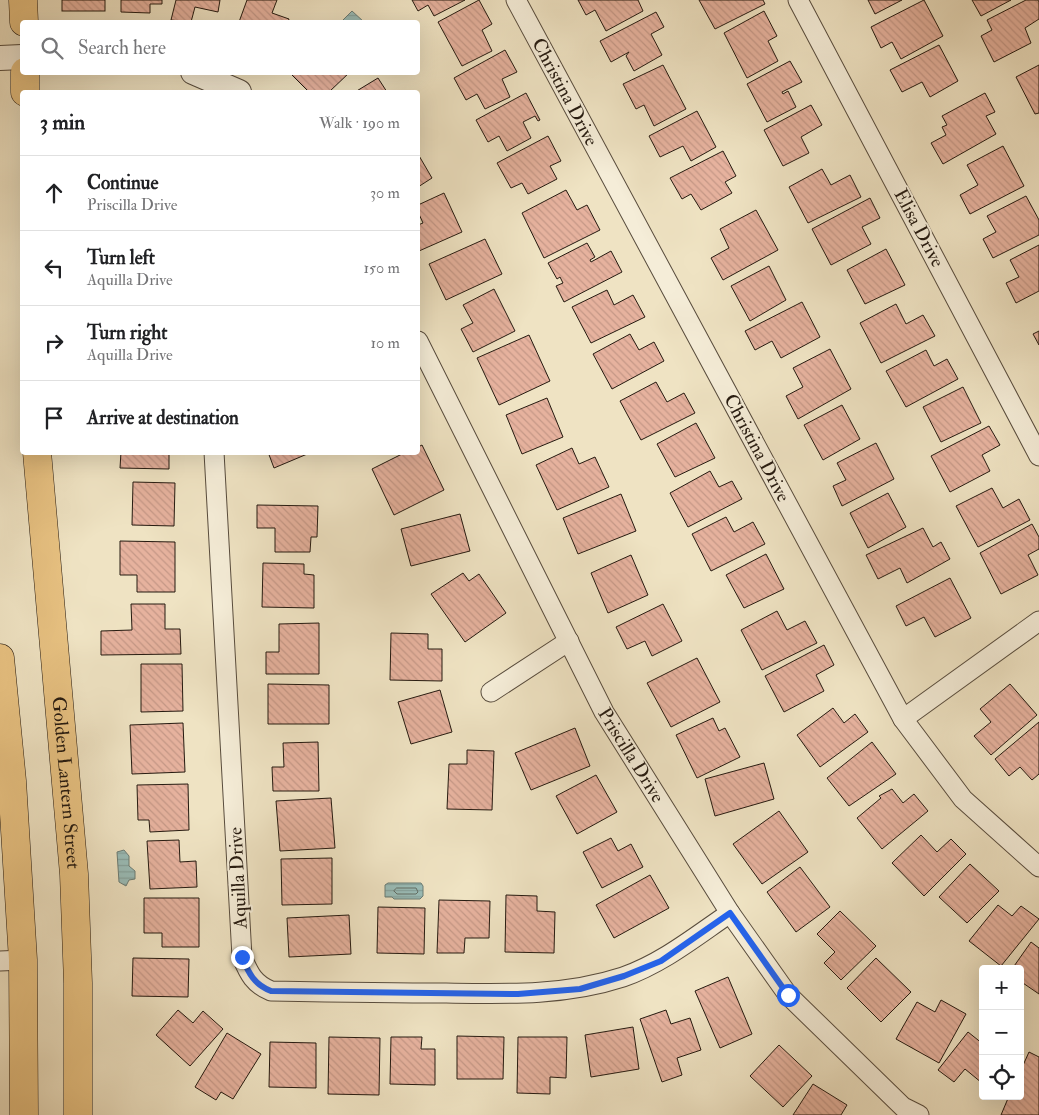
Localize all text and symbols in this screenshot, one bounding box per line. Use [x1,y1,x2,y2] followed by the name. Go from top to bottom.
[20,20,420,75] search box
[38,34,66,62] icon: search
[527,34,604,150] street label: Christina Drive
[78,36,166,60] text: Search here
[40,109,85,136] text: 3 min
[319,113,400,133] text: Walk · 190 m
[87,171,158,195] text: Continue
[40,179,68,207] icon: ahead
[370,183,400,203] text: 30 m
[888,185,950,271] street label: Elisa Drive
[87,195,177,215] text: Priscilla Drive
[87,246,155,270] text: Turn left
[40,254,68,282] icon: left
[363,258,400,278] text: 150 m
[87,270,173,290] text: Aquilla Drive
[87,321,167,345] text: Turn right
[40,329,68,357] icon: right
[370,333,400,353] text: 10 m
[87,345,173,365] text: Aquilla Drive
[719,390,796,506] street label: Christina Drive
[40,404,68,432] icon: arrive
[87,406,239,430] text: Arrive at destination
[46,695,86,870] street label: Golden Lantern Street
[592,703,670,807] street label: Priscilla Drive
[223,826,253,930] street label: Aquilla Drive
[231,946,254,969] route end
[979,965,1024,1100] map controls
[979,965,1024,1010] button: +
[777,984,800,1007] route start
[979,1010,1024,1055] button: −
[979,1055,1024,1100] button: locate

